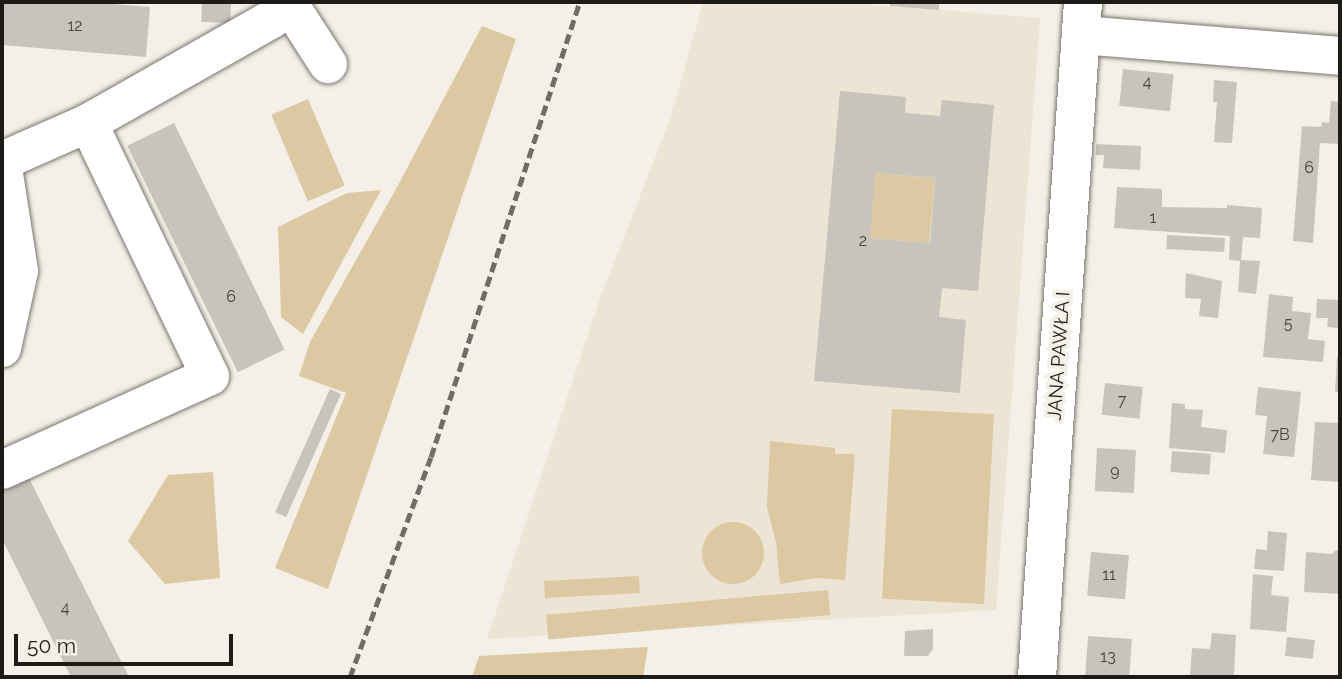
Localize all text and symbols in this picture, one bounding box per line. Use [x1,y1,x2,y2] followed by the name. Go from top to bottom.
[67,16,83,36] house number: 12
[1143,72,1151,92] house number: 4
[1304,158,1314,178] house number: 6
[1150,208,1156,228] house number: 1
[859,231,867,251] house number: 2
[226,287,236,307] house number: 6
[1043,290,1075,422] street label: JANA PAWŁA I
[1284,314,1292,334] house number: 5
[1118,391,1126,411] house number: 7
[1270,425,1290,445] house number: 7B
[1110,461,1120,481] house number: 9
[1102,565,1116,585] house number: 11
[61,598,69,618] house number: 4
[18,620,236,664] scale bar
[27,633,76,658] text: 50 m
[1100,647,1116,667] house number: 13

